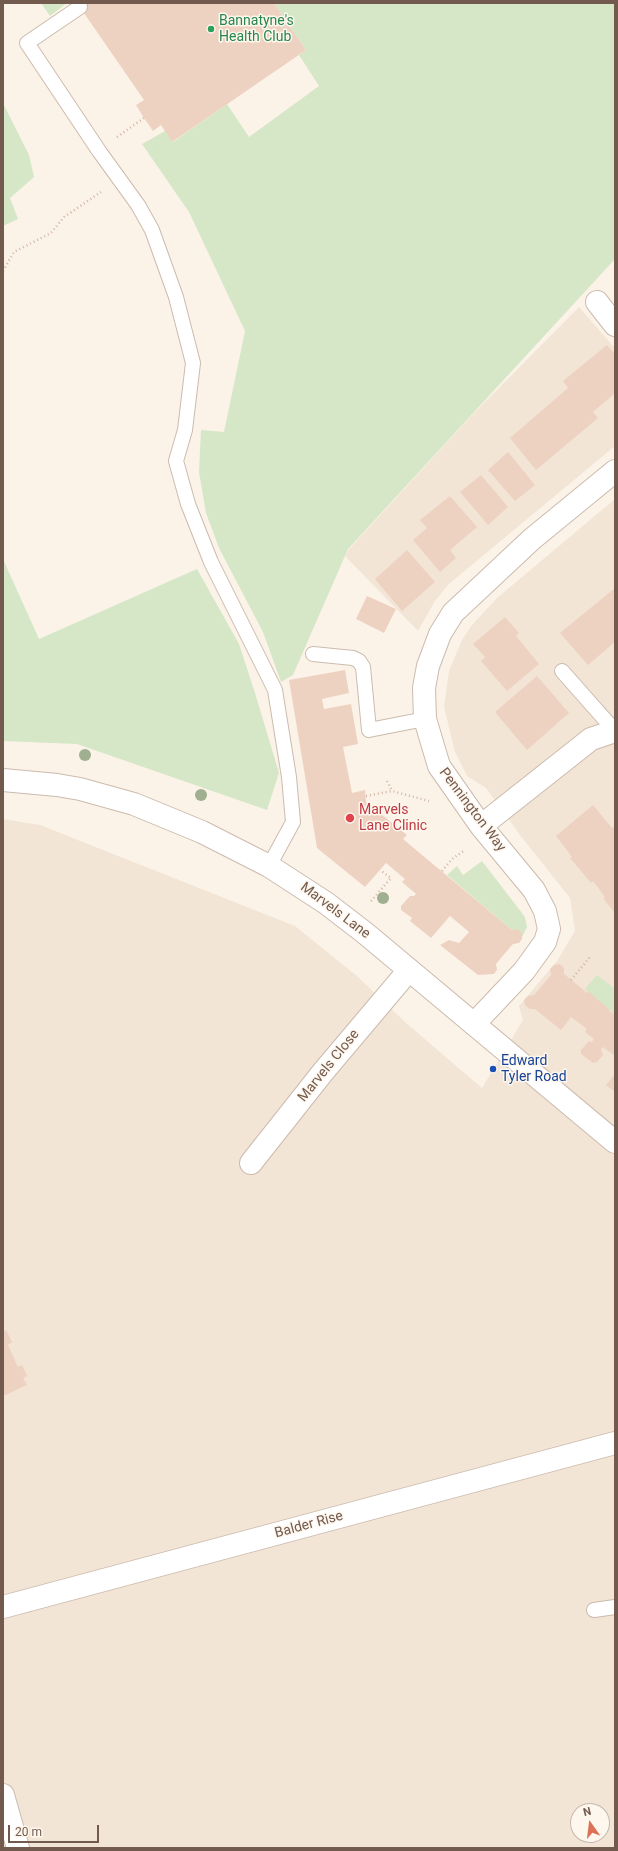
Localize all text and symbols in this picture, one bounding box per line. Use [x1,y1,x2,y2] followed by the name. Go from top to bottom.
[219,13,294,46] place label: Bannatyne's Health Club
[206,24,216,34] marker: Bannatyne's Health Club
[435,765,509,855] street label: Pennington Way
[359,802,427,834] place label: Marvels Lane Clinic
[344,812,356,824] marker: Marvels Lane Clinic
[297,879,373,943] street label: Marvels Lane
[295,1026,363,1106] street label: Marvels Close
[501,1053,567,1086] place label: Edward Tyler Road
[488,1064,498,1074] marker: Edward Tyler Road
[273,1508,345,1542] street label: Balder Rise
[570,1803,610,1843] north arrow
[582,1805,593,1819] text: N
[10,1817,101,1843] scale bar
[15,1825,42,1839] text: 20 m

